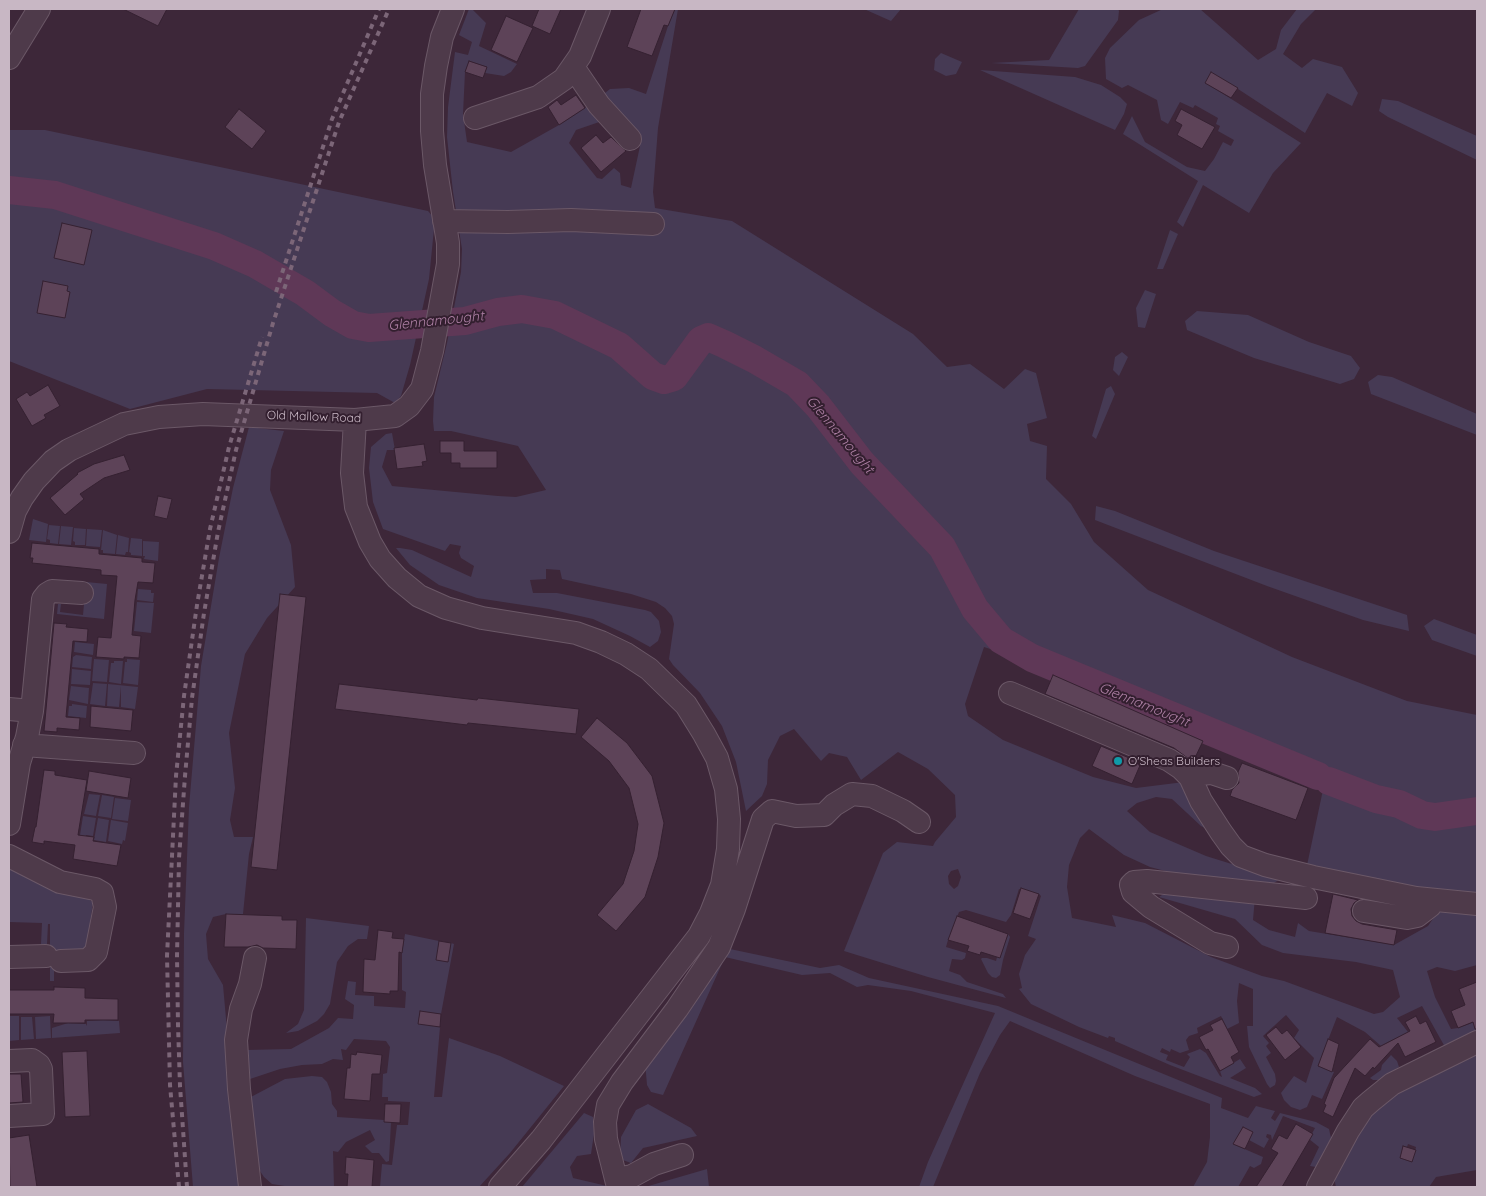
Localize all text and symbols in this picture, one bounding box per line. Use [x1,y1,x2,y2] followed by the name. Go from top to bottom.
[387,308,485,334] water label: Glennamought
[803,393,877,477] water label: Glennamought
[267,408,361,426] street label: Old Mallow Road
[1096,679,1192,731] water label: Glennamought
[1128,754,1220,768] place label: O'Sheas Builders
[1112,755,1124,767] marker: O'Sheas Builders

